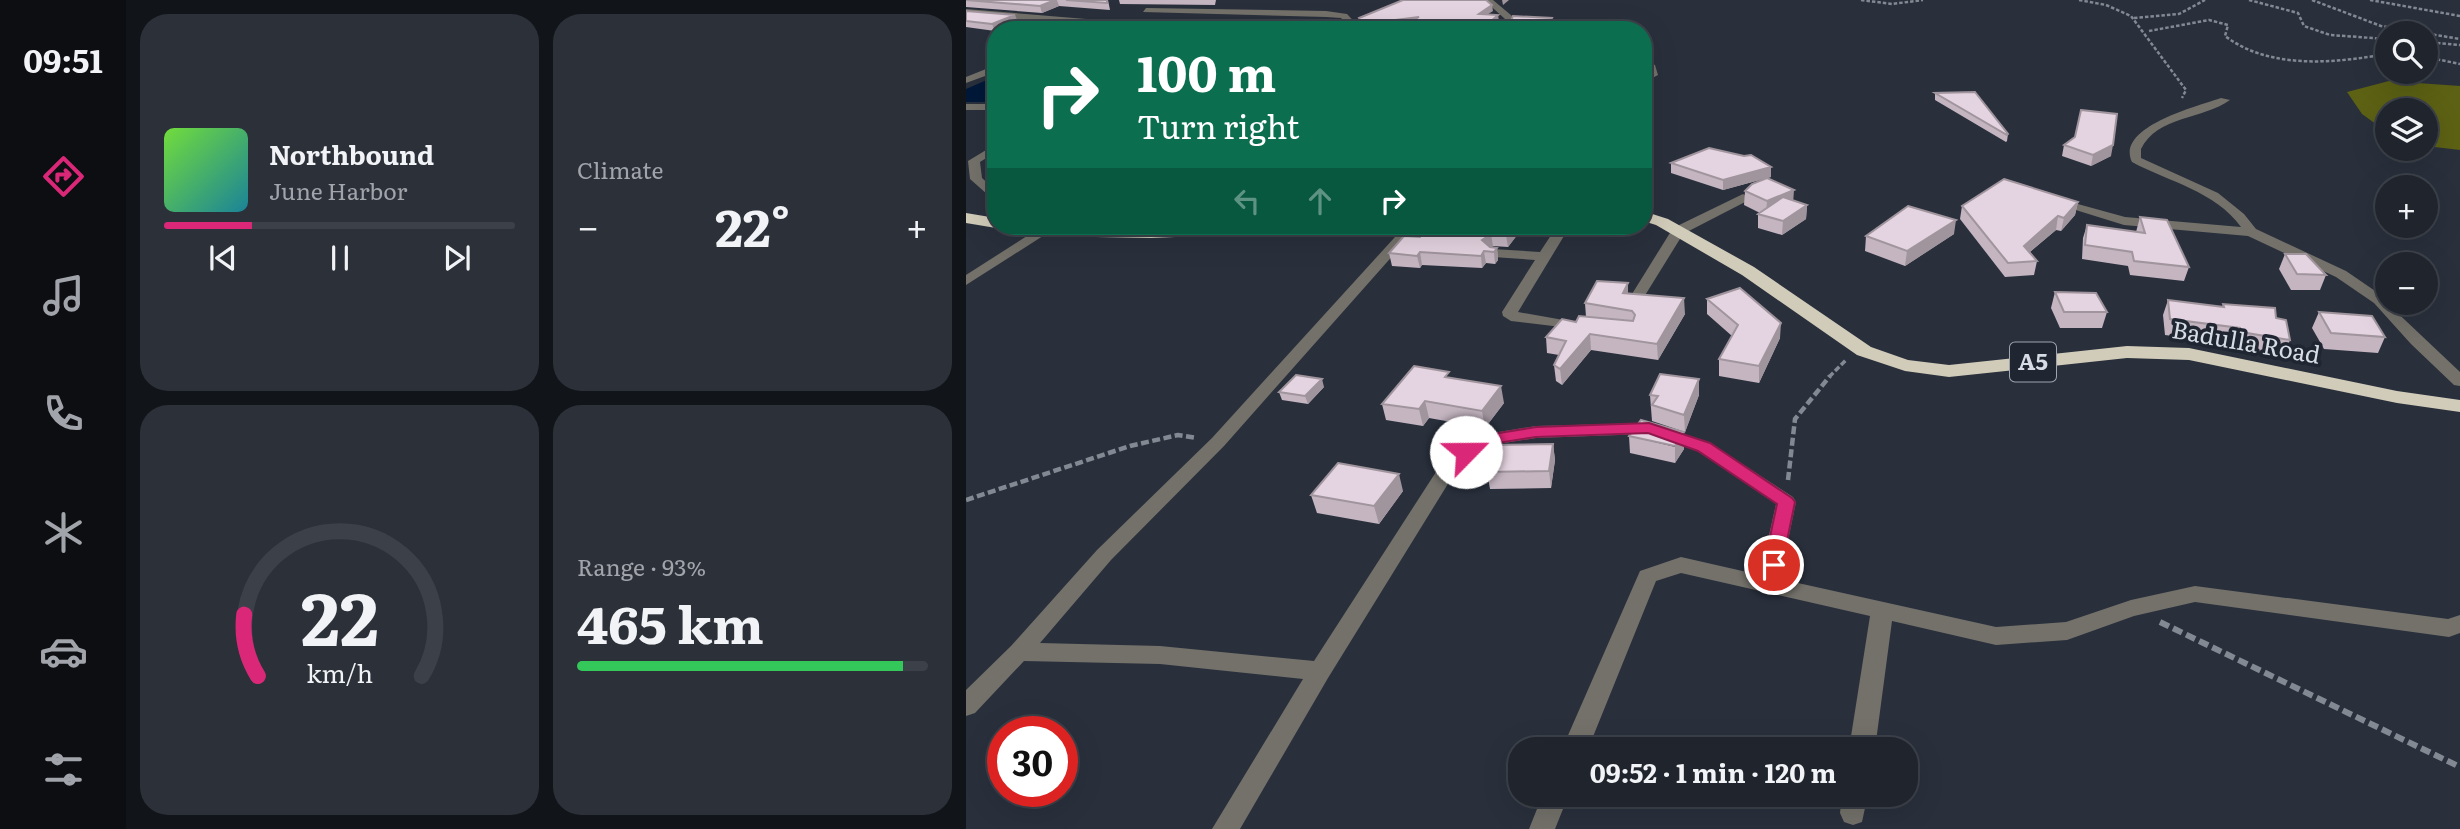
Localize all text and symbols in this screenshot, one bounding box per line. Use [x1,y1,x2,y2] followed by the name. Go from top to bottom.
[2375,21,2438,315] map controls
[2375,21,2438,84] button: search
[1137,34,1276,107] text: 100 m
[23,35,103,83] text: 09:51
[1022,49,1113,140] icon: right
[2375,98,2438,161] button: layers
[1137,101,1299,149] text: Turn right
[269,134,434,173] text: Northbound
[39,152,88,201] icon: directions
[577,152,663,186] text: Climate
[269,173,407,207] text: June Harbor
[2375,175,2438,238] button: +
[1228,182,1266,220] icon: left
[1301,182,1339,220] icon: ahead
[1374,182,1412,220] icon: right
[715,186,790,263] text: 22°
[577,196,599,253] text: −
[906,196,928,253] text: +
[204,239,242,277] icon: previous
[321,239,359,277] icon: pause
[438,239,476,277] icon: next
[2375,252,2438,315] button: −
[39,271,88,320] icon: music
[2169,310,2324,371] street label: Badulla Road
[2010,342,2056,382] road number: A5
[39,389,88,438] icon: phone
[1429,415,1503,489] position arrow
[39,508,88,557] icon: climate
[1744,535,1804,595] pin
[1755,546,1793,584] icon: arrive
[577,549,706,583] text: Range · 93%
[300,560,379,668] text: 22
[577,583,764,660] text: 465 km
[39,627,88,676] icon: car
[306,654,373,691] text: km/h
[987,716,1078,807] speed limit sign: 30
[39,745,88,794] icon: filters
[1590,752,1836,791] text: 09:52 · 1 min · 120 m

